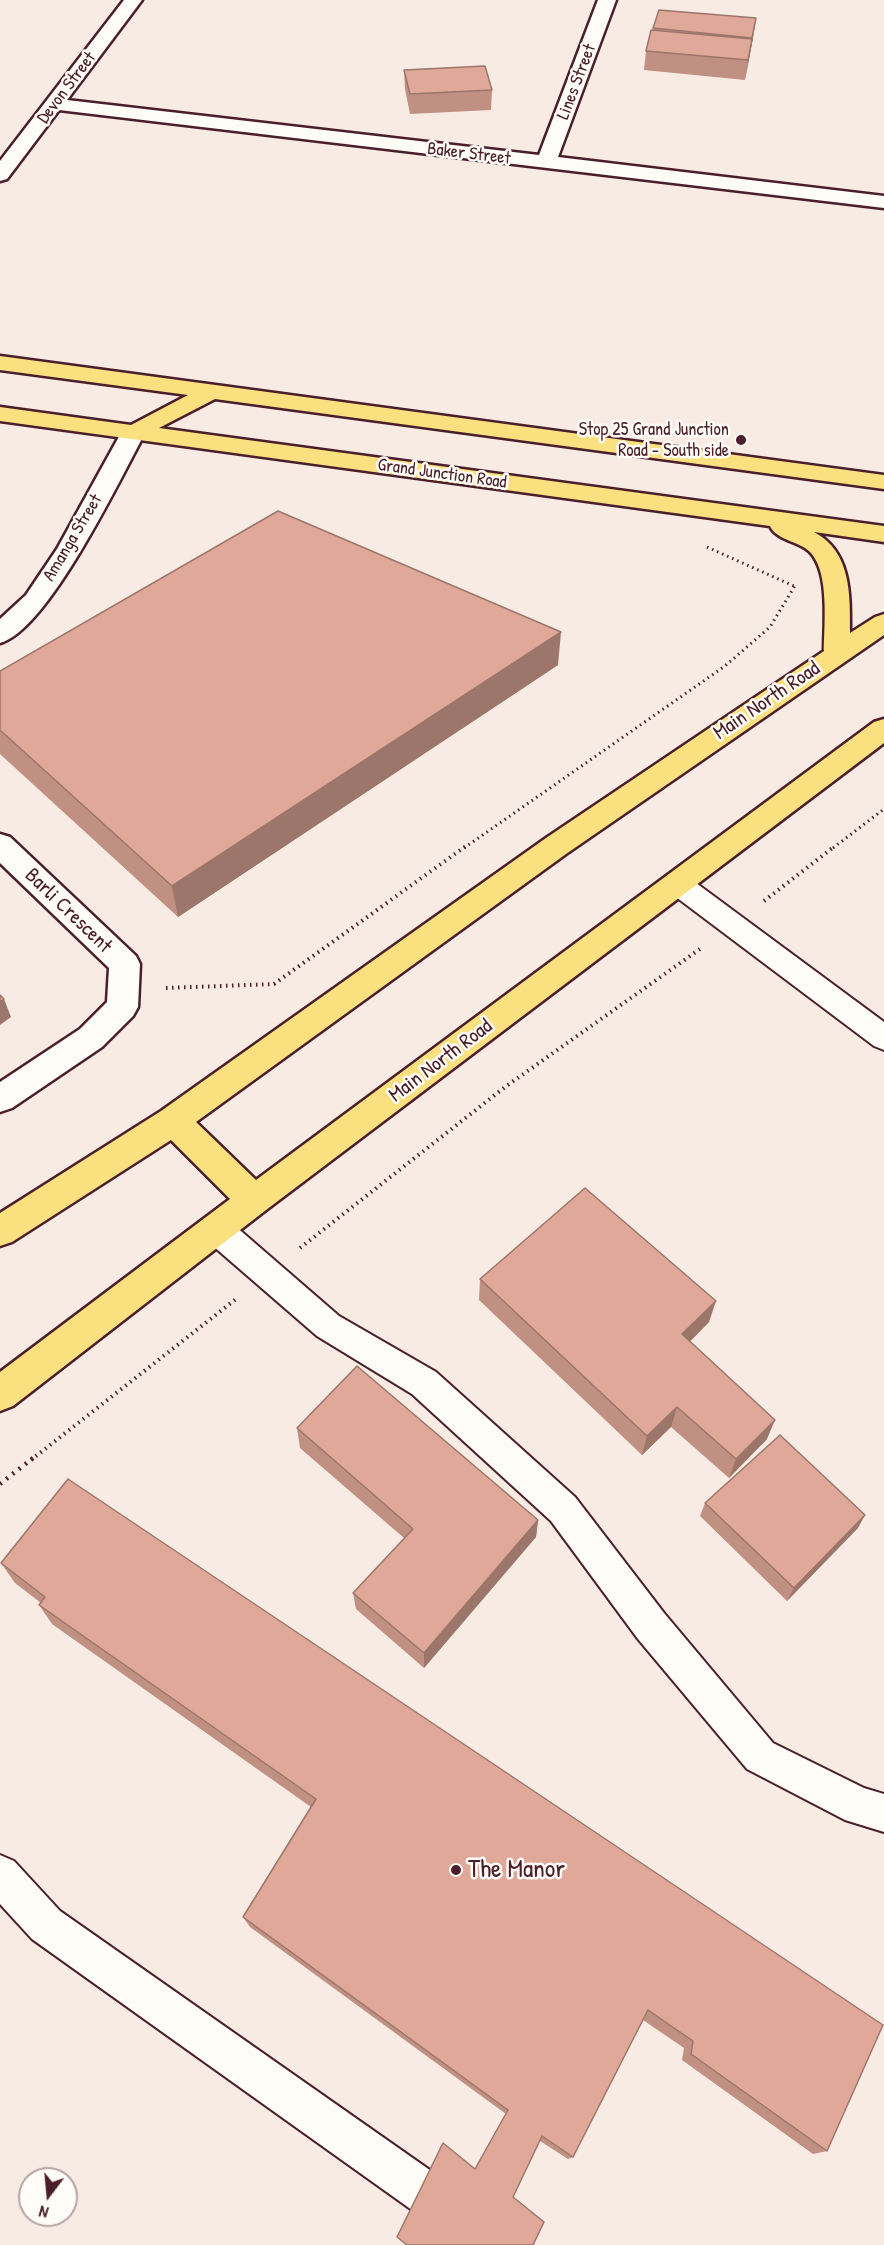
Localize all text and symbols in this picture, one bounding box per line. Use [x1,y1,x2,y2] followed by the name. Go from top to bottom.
[553,41,601,123] street label: Lines Street
[33,48,101,128] street label: Devon Street
[426,138,512,170] street label: Baker Street
[579,419,729,462] place label: Stop 25 Grand Junction Road - South side
[734,433,748,447] marker: Stop 25 Grand Junction Road - South side
[376,454,508,494] street label: Grand Junction Road
[39,491,107,585] street label: Amanga Street
[709,656,825,746] street label: Main North Road
[19,863,117,959] street label: Barli Crescent
[384,1014,498,1108] street label: Main North Road
[468,1854,565,1886] place label: The Manor
[449,1863,463,1877] marker: The Manor
[18,2167,78,2227] north arrow
[36,2201,51,2224] text: N

